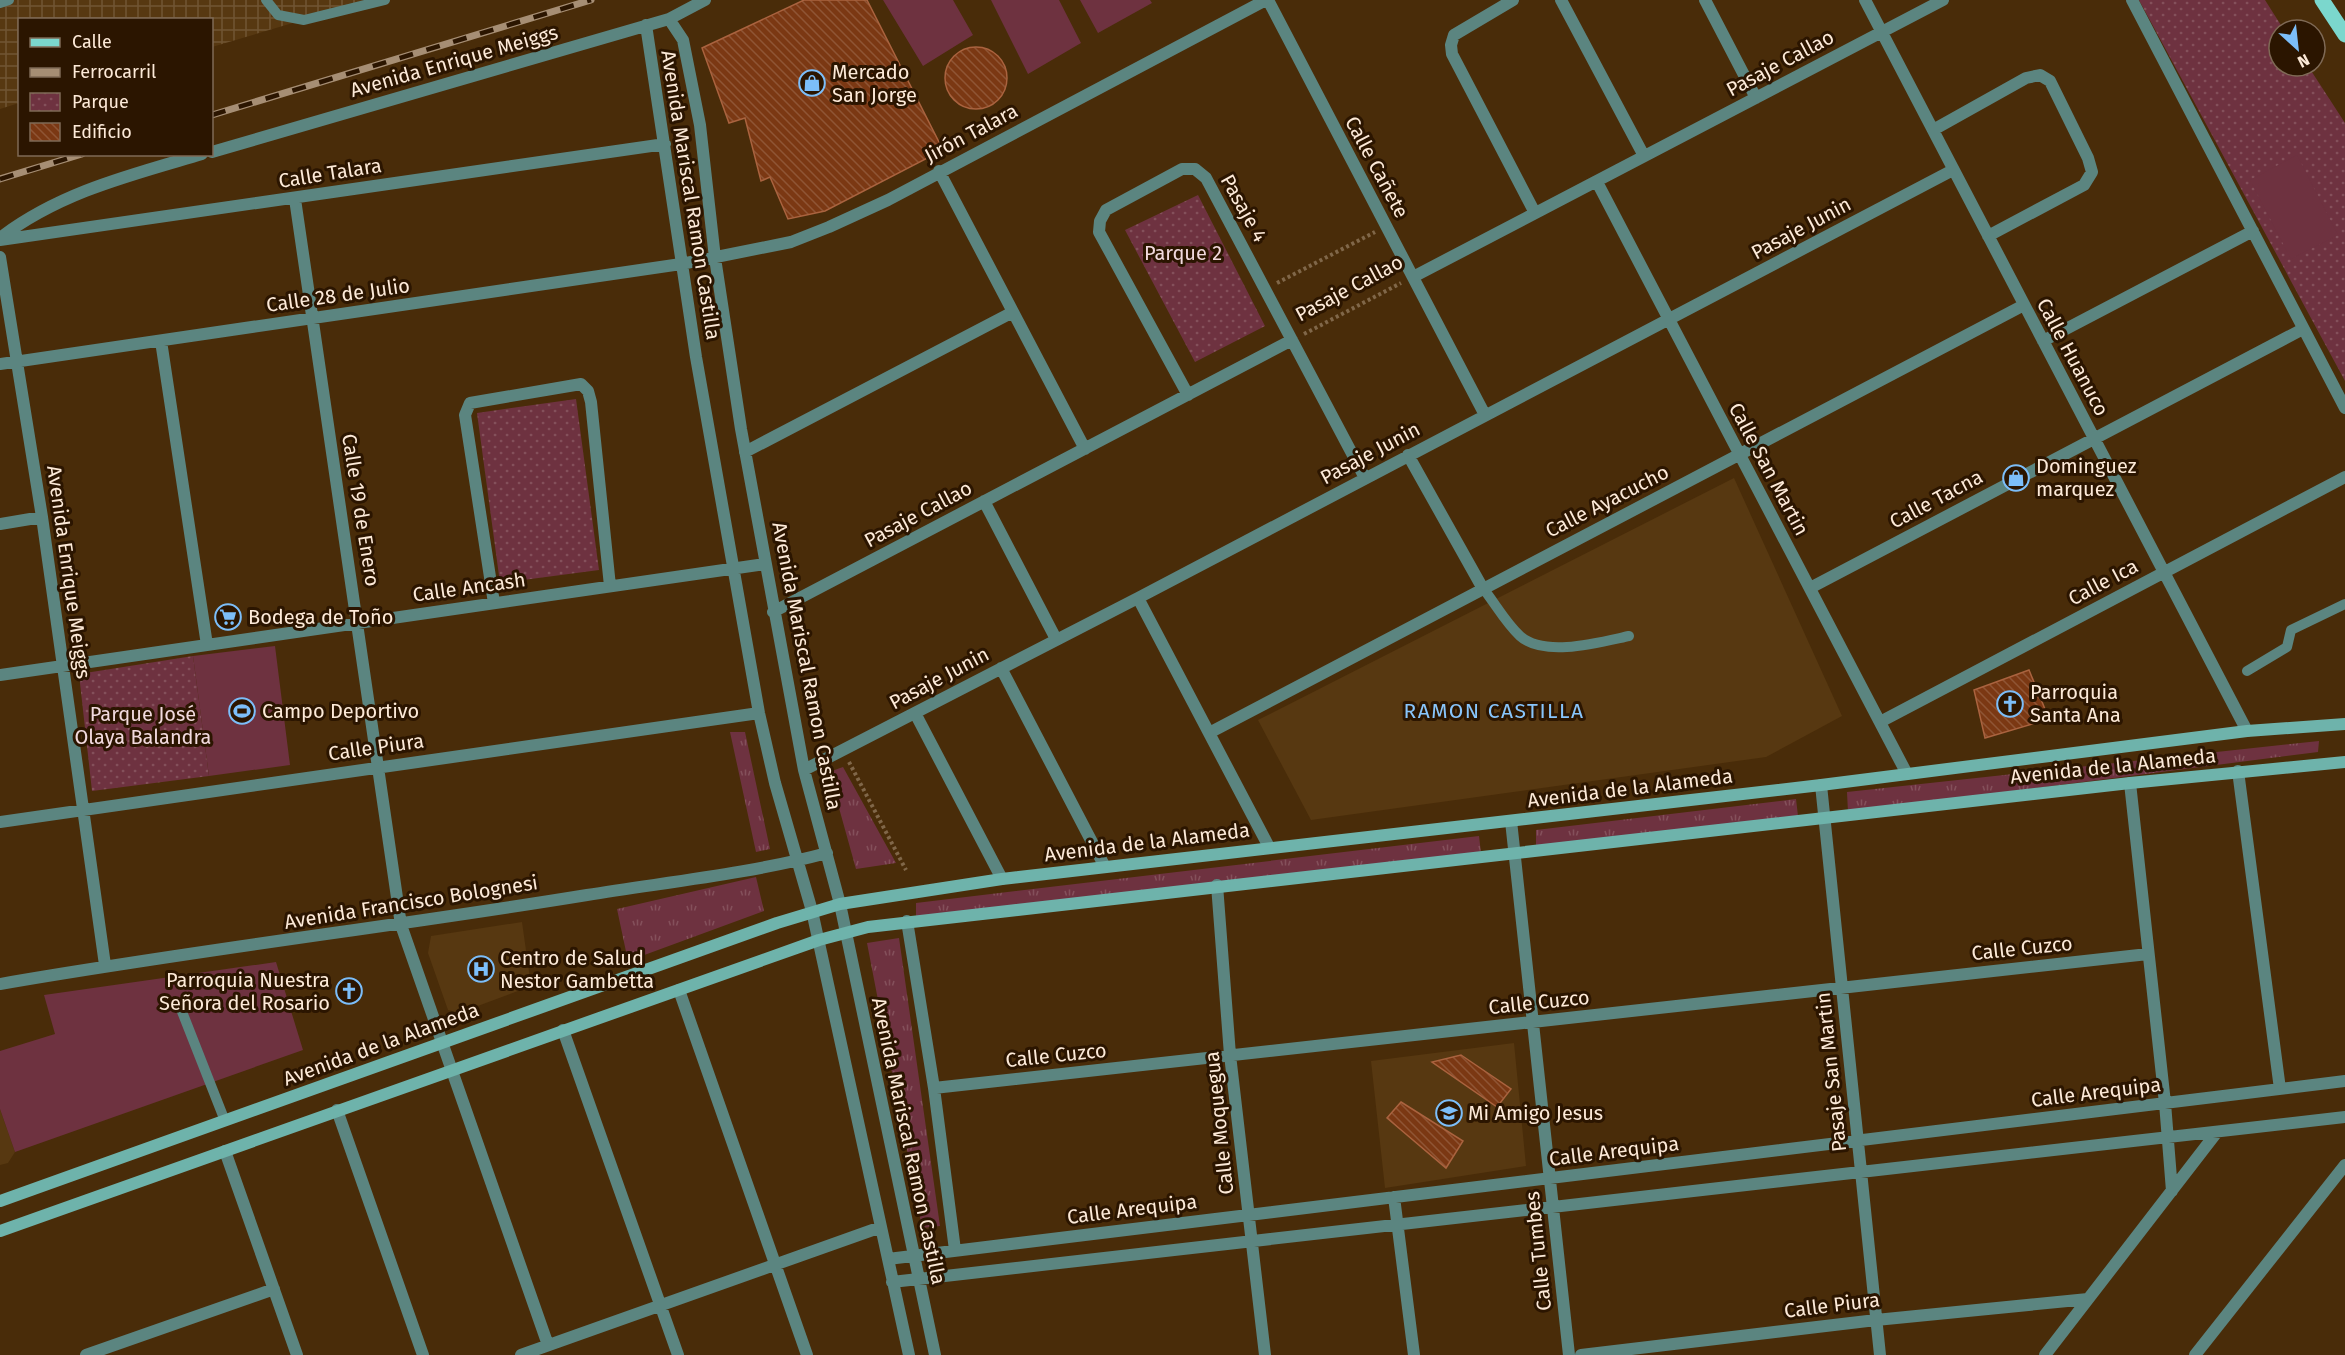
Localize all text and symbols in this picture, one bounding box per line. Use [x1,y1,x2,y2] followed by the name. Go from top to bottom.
[18,18,213,156] legend
[2267,18,2327,78] north arrow
[347,20,561,102] street label: Avenida Enrique Meiggs
[1722,25,1838,101] street label: Pasaje Callao
[72,31,112,53] text: Calle
[656,48,726,342] street label: Avenida Mariscal Ramon Castilla
[2295,50,2313,72] text: N
[832,60,917,107] place label: Mercado San Jorge
[72,61,156,83] text: Ferrocarril
[797,68,827,98] shop icon: Mercado San Jorge
[72,91,129,113] text: Parque
[920,98,1022,168] street label: Jirón Talara
[1340,112,1414,222] street label: Calle Cañete
[72,121,132,143] text: Edificio
[277,153,383,193] street label: Calle Talara
[1216,170,1272,246] street label: Pasaje 4
[1747,192,1855,264] street label: Pasaje Junin
[1144,241,1222,265] park label: Parque 2
[1291,250,1407,326] street label: Pasaje Callao
[265,273,411,317] street label: Calle 28 de Julio
[2032,294,2114,420] street label: Calle Huanuco
[1724,398,1814,540] street label: Calle San Martin
[1316,417,1424,489] street label: Pasaje Junin
[337,432,385,588] street label: Calle 19 de Enero
[2036,454,2137,501] place label: Dominguez marquez
[1541,460,1673,542] street label: Calle Ayacucho
[2001,463,2031,493] shop icon: Dominguez marquez
[42,464,96,680] street label: Avenida Enrique Meiggs
[1885,464,1987,534] street label: Calle Tacna
[860,476,976,552] street label: Pasaje Callao
[767,520,847,812] street label: Avenida Mariscal Ramon Castilla
[2064,554,2142,610] street label: Calle Ica
[411,567,527,607] street label: Calle Ancash
[213,602,243,632] supermarket icon: Bodega de Toño
[248,605,393,629] place label: Bodega de Toño
[885,642,993,714] street label: Pasaje Junin
[2030,680,2121,727] place label: Parroquia Santa Ana
[1995,689,2025,719] church icon: Parroquia Santa Ana
[227,696,257,726] sports icon: Campo Deportivo
[1403,698,1585,724] district label: RAMON CASTILLA
[262,699,419,723] place label: Campo Deportivo
[75,702,211,749] park label: Parque José Olaya Balandra
[327,728,425,766] street label: Calle Piura
[2009,743,2217,789] street label: Avenida de la Alameda
[1526,763,1734,813] street label: Avenida de la Alameda
[1043,817,1251,867] street label: Avenida de la Alameda
[283,870,539,934] street label: Avenida Francisco Bolognesi
[1970,931,2074,965] street label: Calle Cuzco
[500,946,654,993] place label: Centro de Salud Nestor Gambetta
[466,954,496,984] hospital icon: Centro de Salud Nestor Gambetta
[159,968,330,1015] place label: Parroquia Nuestra Señora del Rosario
[334,976,364,1006] church icon: Parroquia Nuestra Señora del Rosario
[1487,985,1591,1019] street label: Calle Cuzco
[1811,991,1851,1153] street label: Pasaje San Martin
[867,995,951,1287] street label: Avenida Mariscal Ramon Castilla
[280,997,482,1091] street label: Avenida de la Alameda
[1004,1038,1108,1072] street label: Calle Cuzco
[1200,1050,1238,1196] street label: Calle Moquegua
[2030,1072,2162,1112] street label: Calle Arequipa
[1434,1098,1464,1128] school or university icon: Mi Amigo Jesus
[1468,1101,1603,1125] place label: Mi Amigo Jesus
[1548,1131,1680,1171] street label: Calle Arequipa
[1066,1189,1198,1229] street label: Calle Arequipa
[1520,1190,1556,1312] street label: Calle Tumbes
[1783,1287,1881,1323] street label: Calle Piura

